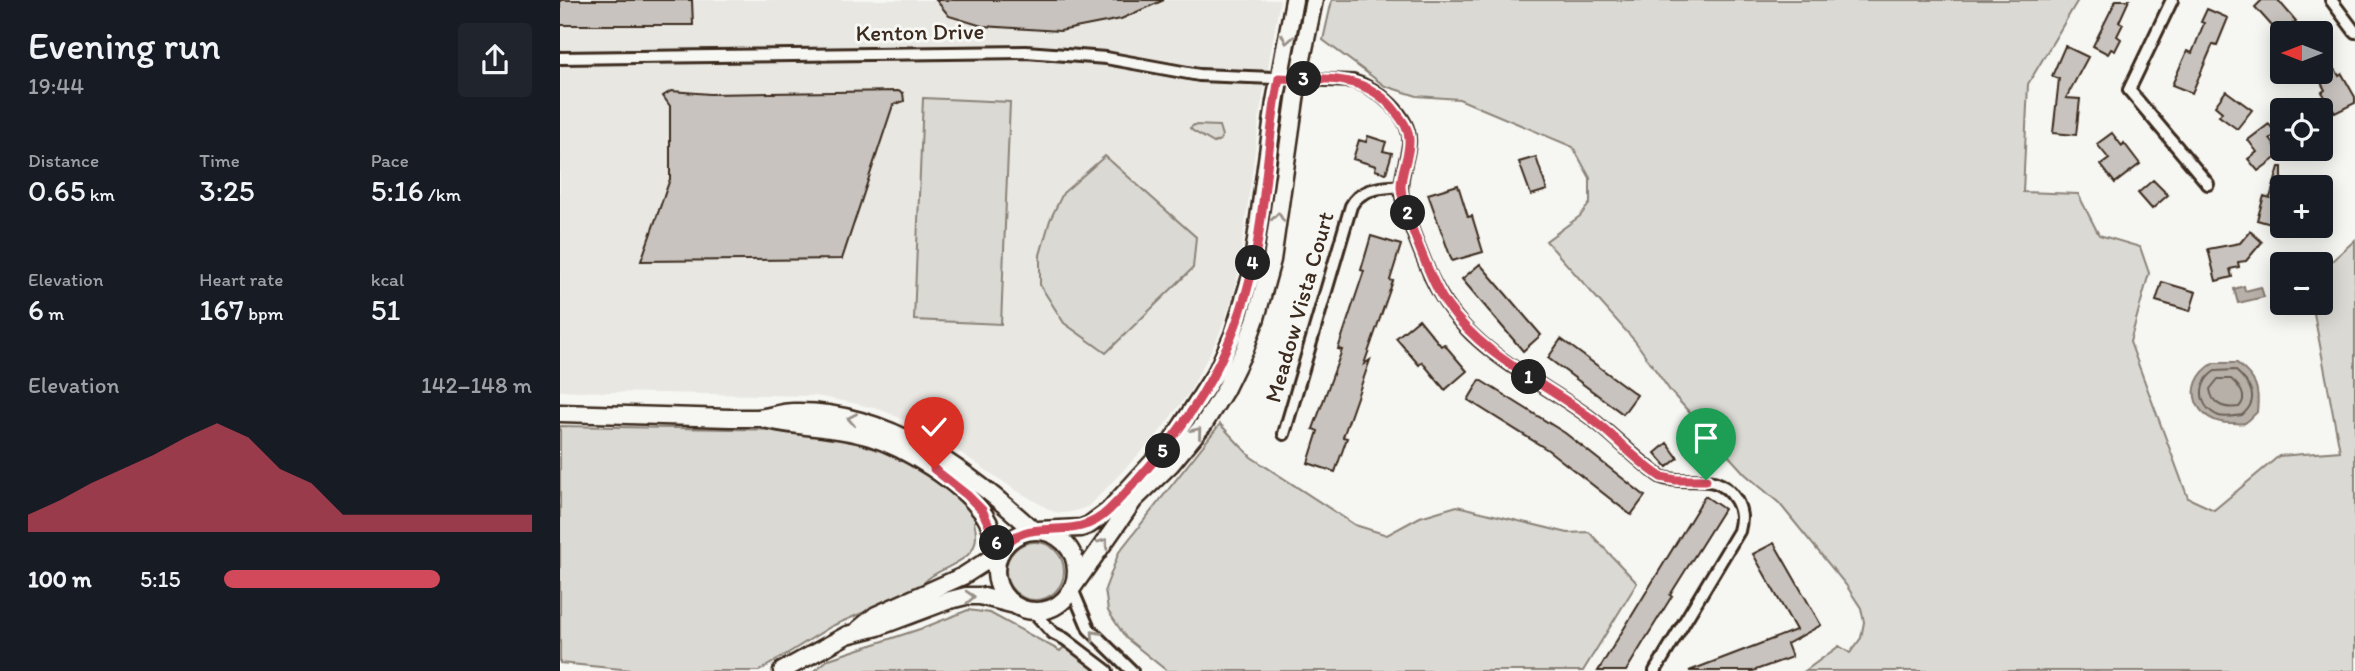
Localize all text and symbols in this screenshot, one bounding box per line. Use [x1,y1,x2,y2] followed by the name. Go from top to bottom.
[855,17,985,47] street label: Kenton Drive
[2270,21,2333,84] north arrow
[2270,21,2333,315] map controls
[28,23,221,69] text: Evening run
[458,23,532,97] button: share
[1280,33,1295,45] one-way arrow
[1286,62,1322,96] pin: 3
[1298,67,1309,90] text: 3
[28,72,84,100] text: 19:44
[2270,98,2333,161] button: locate
[28,149,99,172] text: Distance
[199,149,240,172] text: Time
[371,149,409,172] text: Pace
[28,172,85,209] text: 0.65
[199,172,255,209] text: 3:25
[371,172,424,209] text: 5:16
[2270,175,2333,238] button: +
[85,183,115,206] text: km
[424,183,461,206] text: /km
[1390,196,1426,230] pin: 2
[1403,201,1413,224] text: 2
[1258,208,1340,406] street label: Meadow Vista Court
[1270,211,1285,223] one-way arrow
[1236,246,1270,280] pin: 4
[1247,251,1258,274] text: 4
[2270,252,2333,315] button: −
[28,268,104,291] text: Elevation
[199,268,283,291] text: Heart rate
[371,268,404,291] text: kcal
[28,291,44,328] text: 6
[199,291,244,328] text: 167
[371,291,400,328] text: 51
[44,302,64,325] text: m
[244,302,284,325] text: bpm
[1511,360,1546,394] pin: 1
[1524,365,1533,388] text: 1
[28,371,119,399] text: Elevation
[421,371,532,399] text: 142–148 m
[904,397,964,469] pin
[915,408,953,446] icon: check
[1676,408,1736,480] pin
[846,413,858,428] one-way arrow
[1687,419,1725,457] icon: arrive
[1189,427,1201,440] one-way arrow
[1146,434,1180,468] pin: 5
[1158,439,1167,462] text: 5
[980,526,1014,560] pin: 6
[991,531,1002,554] text: 6
[1095,538,1108,551] one-way arrow
[28,565,92,593] text: 100 m
[140,565,180,593] text: 5:15
[965,590,976,605] one-way arrow
[1091,630,1103,643] one-way arrow

